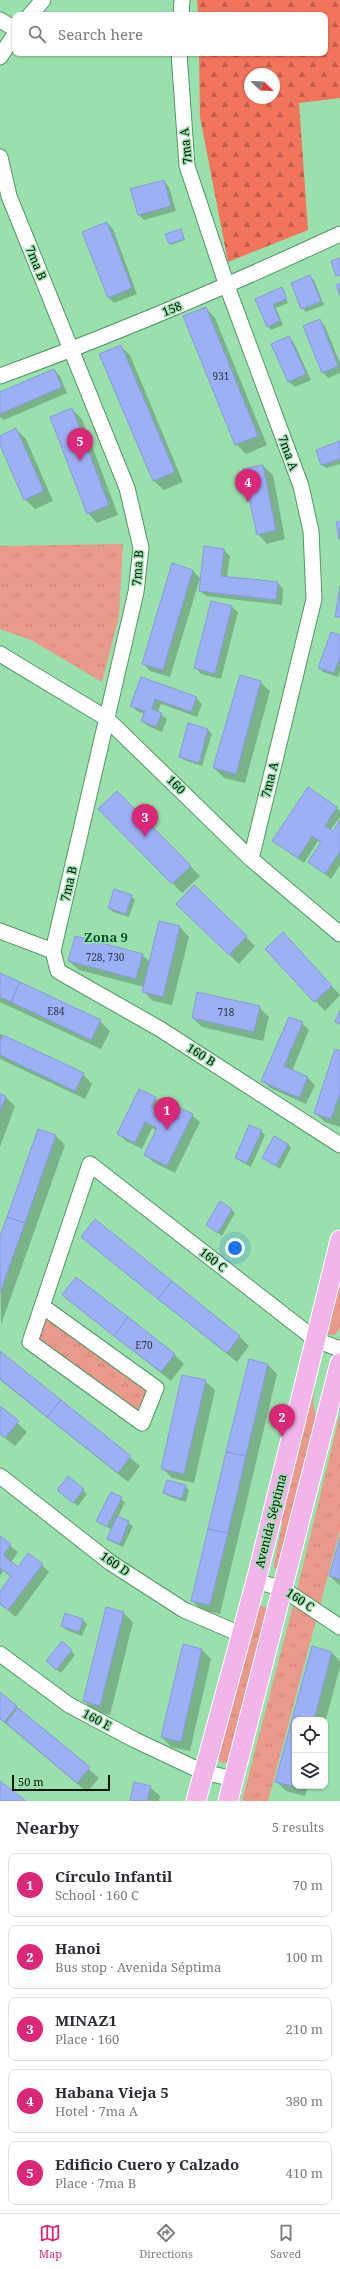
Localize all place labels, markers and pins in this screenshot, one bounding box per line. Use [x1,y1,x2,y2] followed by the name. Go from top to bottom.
[67,428,93,461] pin: 5
[235,469,261,502] pin: 4
[132,804,158,837] pin: 3
[154,1097,180,1130] pin: 1
[269,1404,295,1437] pin: 2

